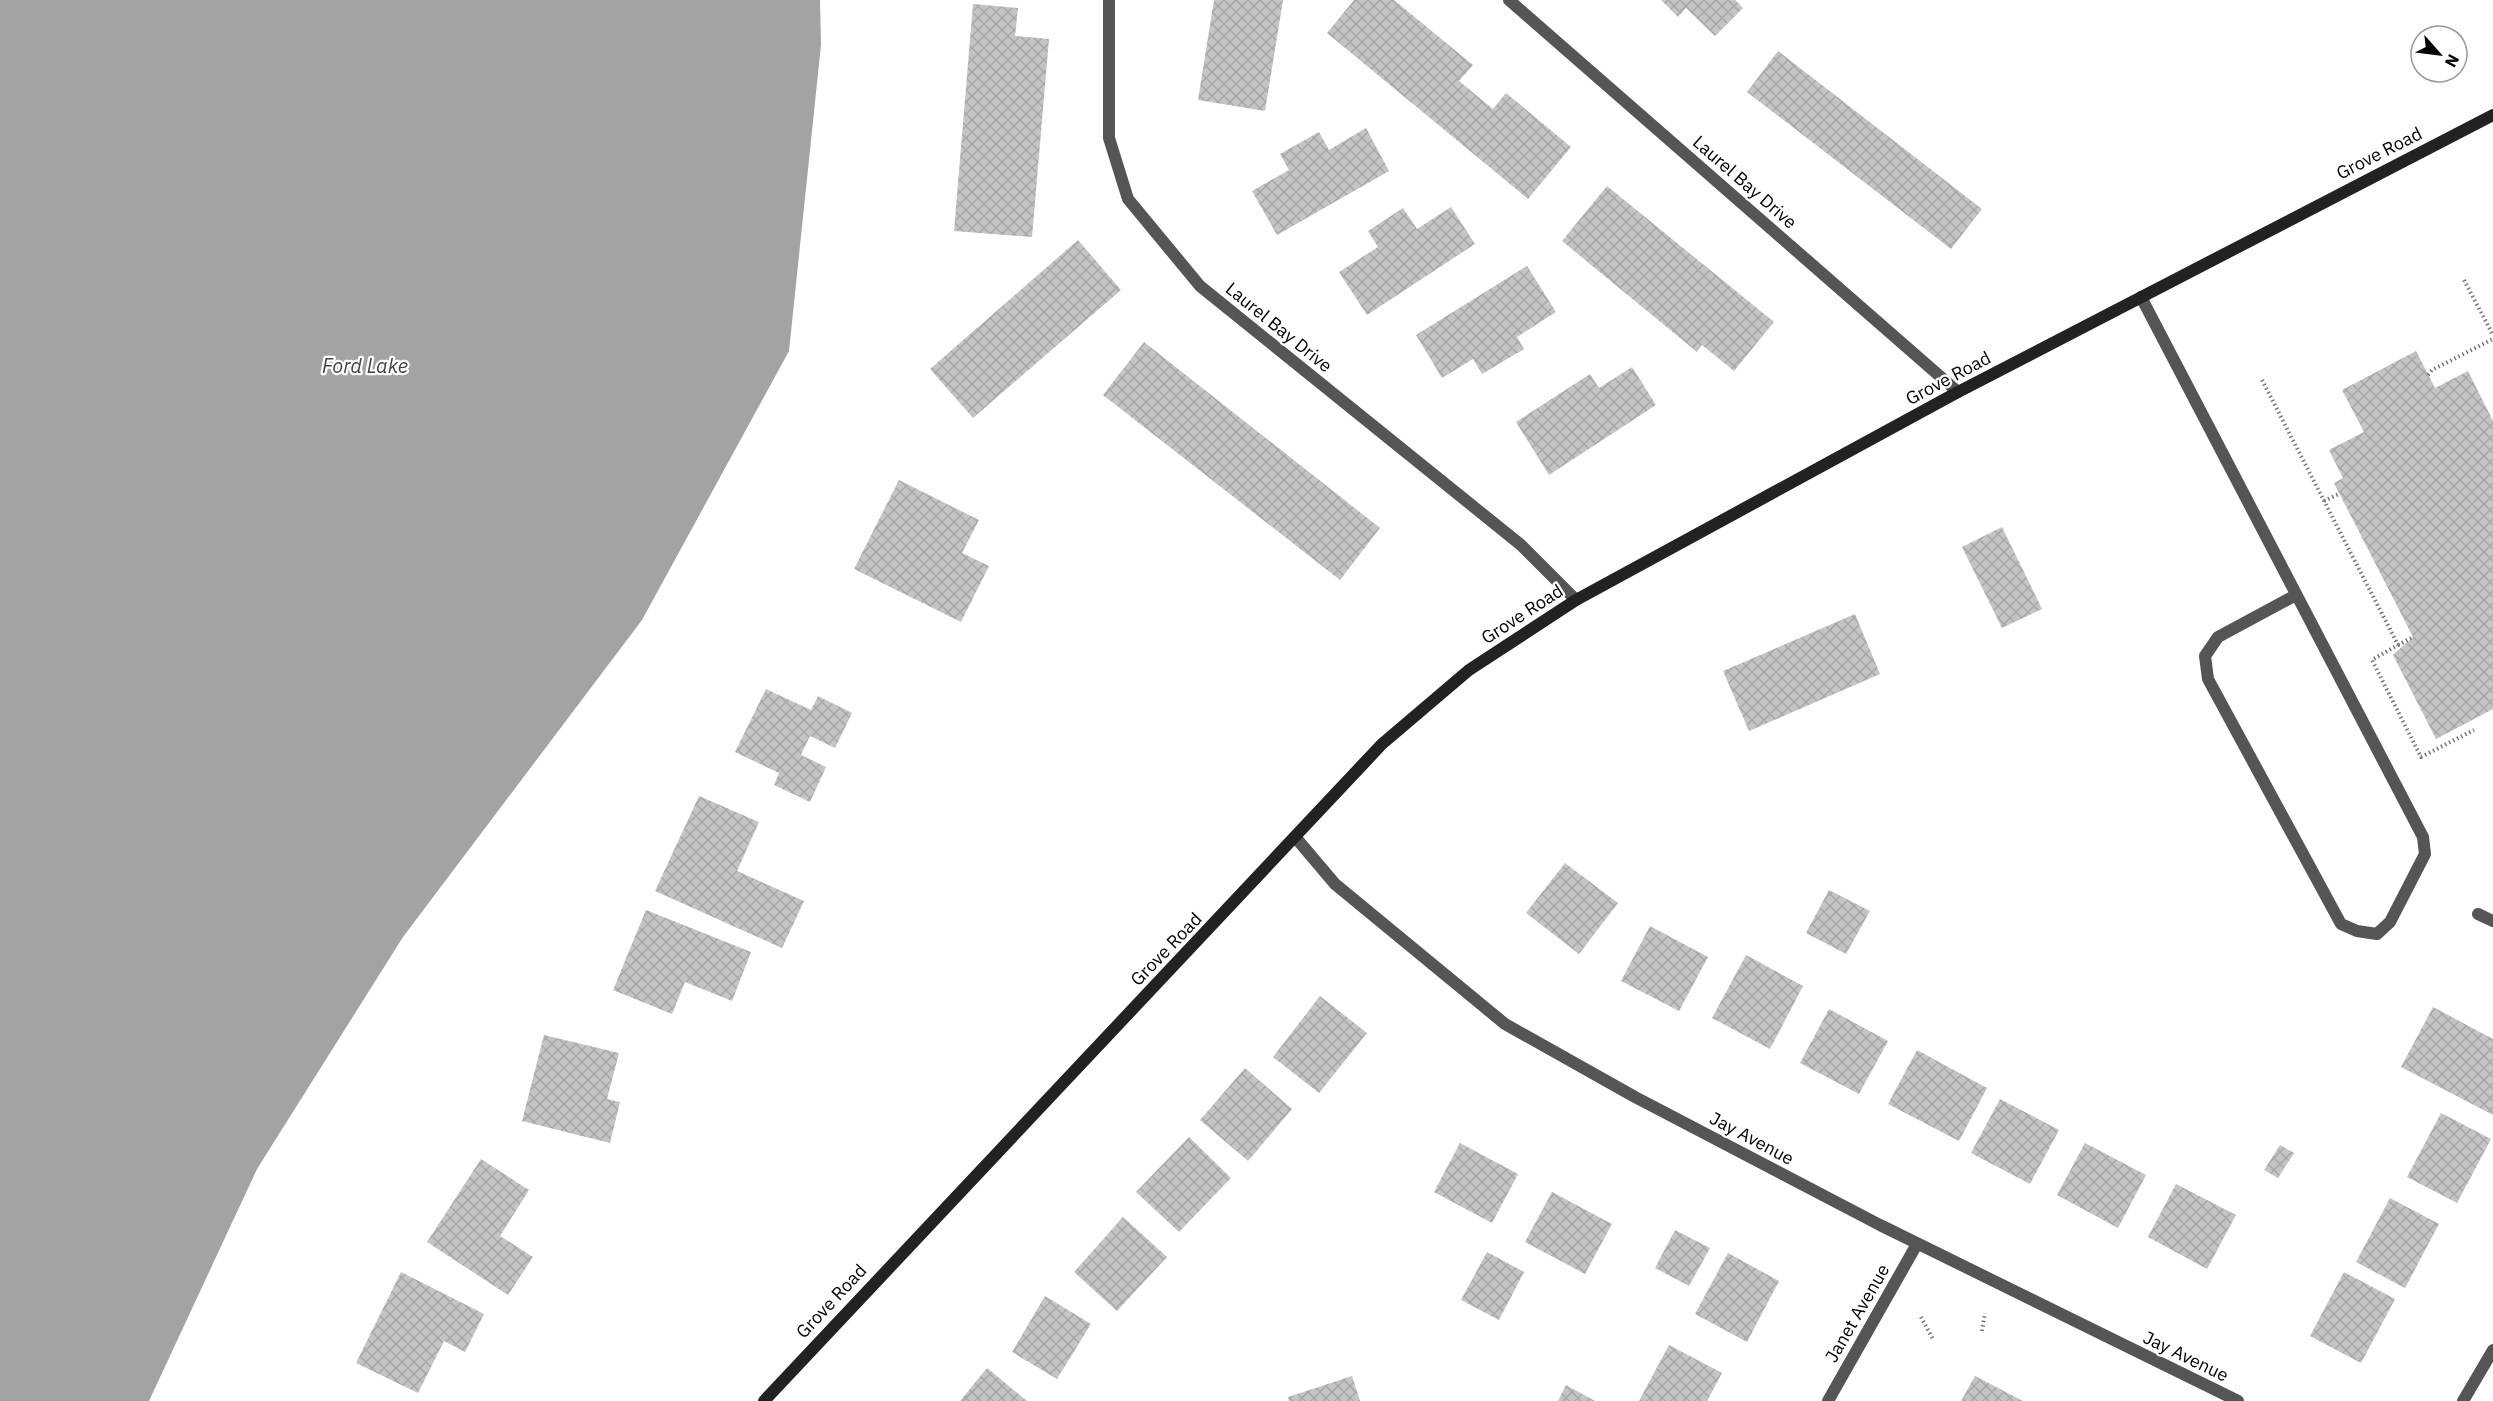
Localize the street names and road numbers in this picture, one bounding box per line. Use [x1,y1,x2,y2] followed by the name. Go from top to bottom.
[2332,122,2426,184] street label: Grove Road
[1688,130,1802,234] street label: Laurel Bay Drive
[1221,277,1337,377] street label: Laurel Bay Drive
[1901,346,1995,410] street label: Grove Road
[1477,579,1567,649] street label: Grove Road
[1125,907,1207,991] street label: Grove Road
[1706,1106,1798,1170] street label: Jay Avenue
[791,1259,871,1343] street label: Grove Road
[1820,1260,1894,1366] street label: Janet Avenue
[2140,1325,2233,1387] street label: Jay Avenue

